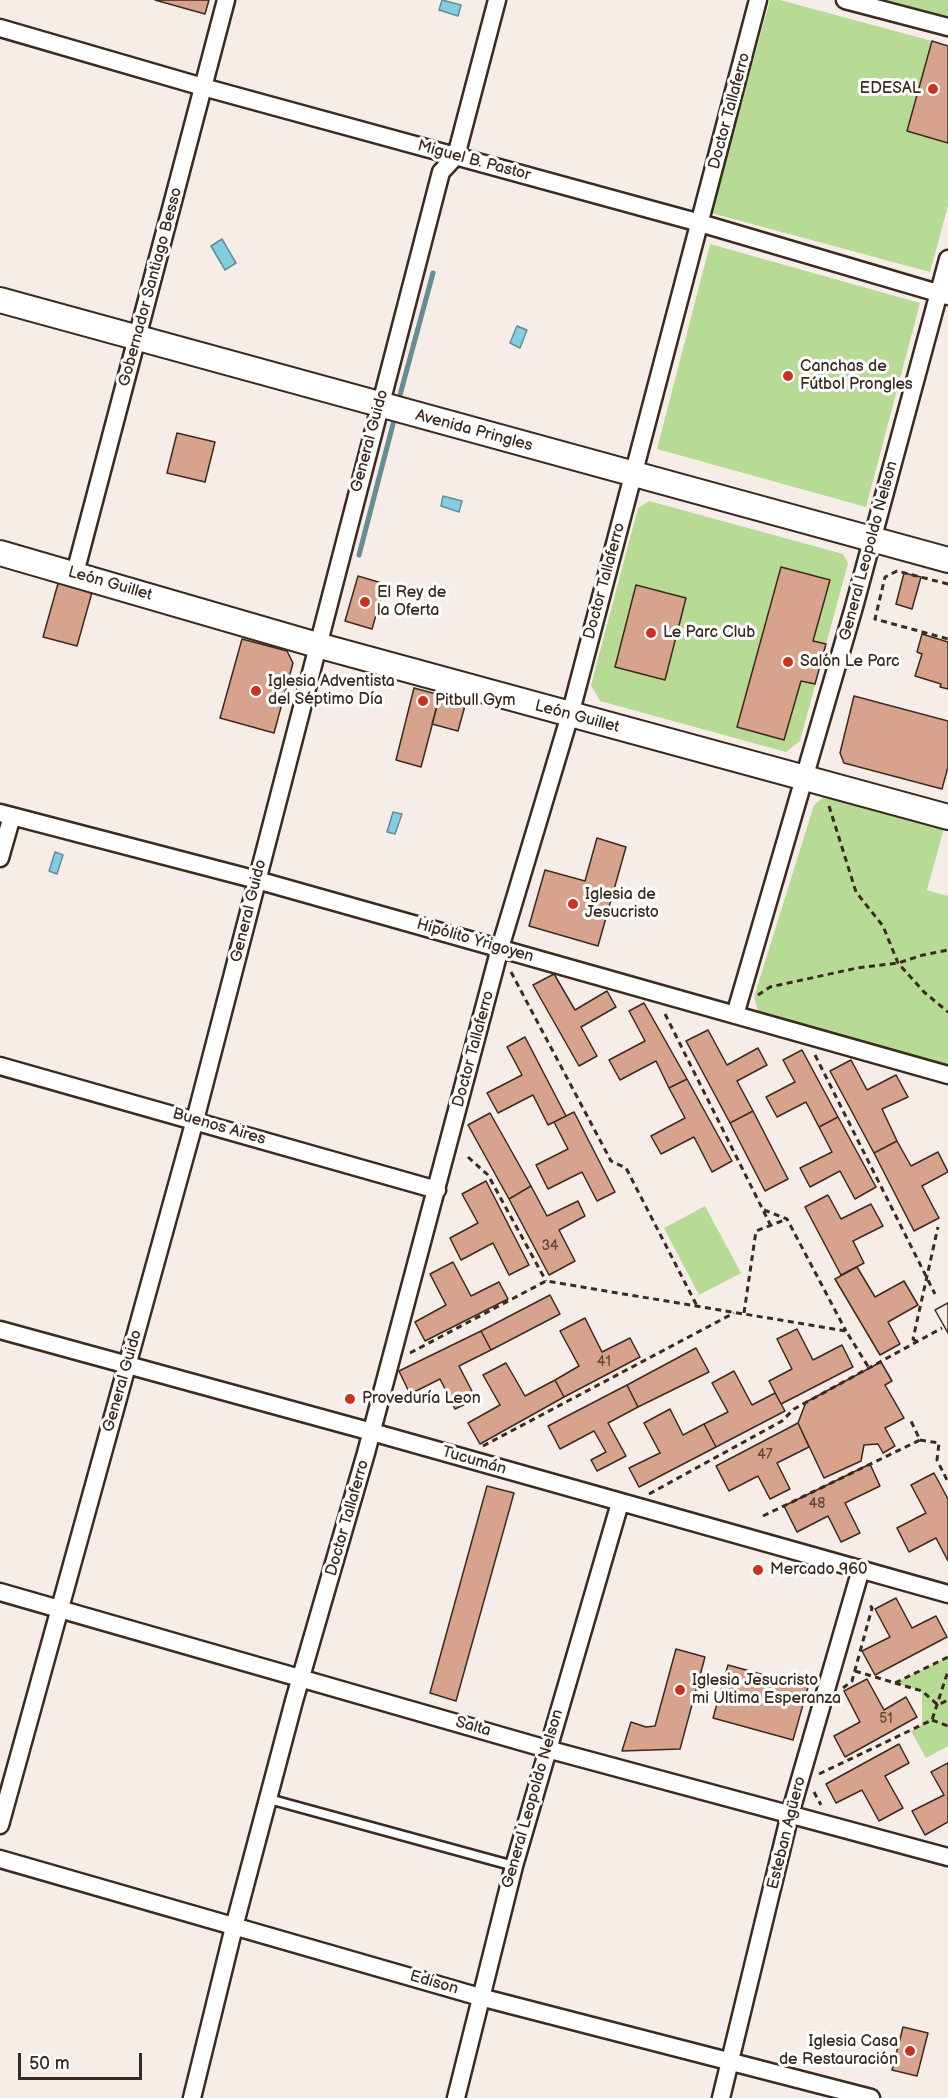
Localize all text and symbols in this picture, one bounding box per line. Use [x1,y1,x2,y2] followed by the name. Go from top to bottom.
[705,51,755,171] street label: Doctor Tallaferro
[860,79,921,99] place label: EDESAL
[926,82,940,96] marker: EDESAL
[415,137,533,185] street label: Miguel B. Pastor
[115,185,187,389] street label: Gobernador Santiago Besso
[800,357,913,395] place label: Canchas de Fútbol Prongles
[781,369,795,383] marker: Canchas de Fútbol Prongles
[347,388,393,494] street label: General Guido
[413,406,535,456] street label: Avenida Pringles
[836,459,902,643] street label: General Leopoldo Nelson
[580,521,630,641] street label: Doctor Tallaferro
[66,563,154,605] street label: León Guillet
[377,583,446,621] place label: El Rey de la Oferta
[358,595,372,609] marker: El Rey de la Oferta
[663,623,755,643] place label: Le Parc Club
[644,626,658,640] marker: Le Parc Club
[800,652,900,672] place label: Salón Le Parc
[781,655,795,669] marker: Salón Le Parc
[268,672,395,710] place label: Iglesia Adventista del Séptimo Día
[249,684,263,698] marker: Iglesia Adventista del Séptimo Día
[435,691,515,711] place label: Pitbull Gym
[416,694,430,708] marker: Pitbull Gym
[533,697,621,737] street label: León Guillet
[227,858,271,964] street label: General Guido
[585,885,659,923] place label: Iglesia de Jesucristo
[566,897,580,911] marker: Iglesia de Jesucristo
[414,915,536,967] street label: Hipólito Yrigoyen
[449,989,499,1109] street label: Doctor Tallaferro
[170,1105,268,1149] street label: Buenos Aires
[541,1238,559,1254] house number: 34
[99,1328,147,1434] street label: General Guido
[597,1354,611,1370] house number: 41
[362,1389,481,1409] place label: Proveduría Leon
[343,1392,357,1406] marker: Proveduría Leon
[440,1443,508,1479] street label: Tucumán
[757,1447,773,1463] house number: 47
[322,1458,374,1578] street label: Doctor Tallaferro
[809,1496,825,1512] house number: 48
[770,1560,867,1580] place label: Mercado 960
[751,1563,765,1577] marker: Mercado 960
[692,1671,841,1709] place label: Iglesia Jesucristo mi Ultima Esperanza
[673,1683,687,1697] marker: Iglesia Jesucristo mi Ultima Esperanza
[498,1707,568,1891] street label: General Leopoldo Nelson
[879,1711,893,1727] house number: 51
[453,1713,493,1741] street label: Salta
[764,1775,810,1891] street label: Esteban Agüero
[408,1967,460,1999] street label: Edison
[779,2032,898,2070] place label: Iglesia Casa de Restauración
[21,2041,146,2079] scale bar
[903,2044,917,2058] marker: Iglesia Casa de Restauración
[29,2053,70,2074] text: 50 m

